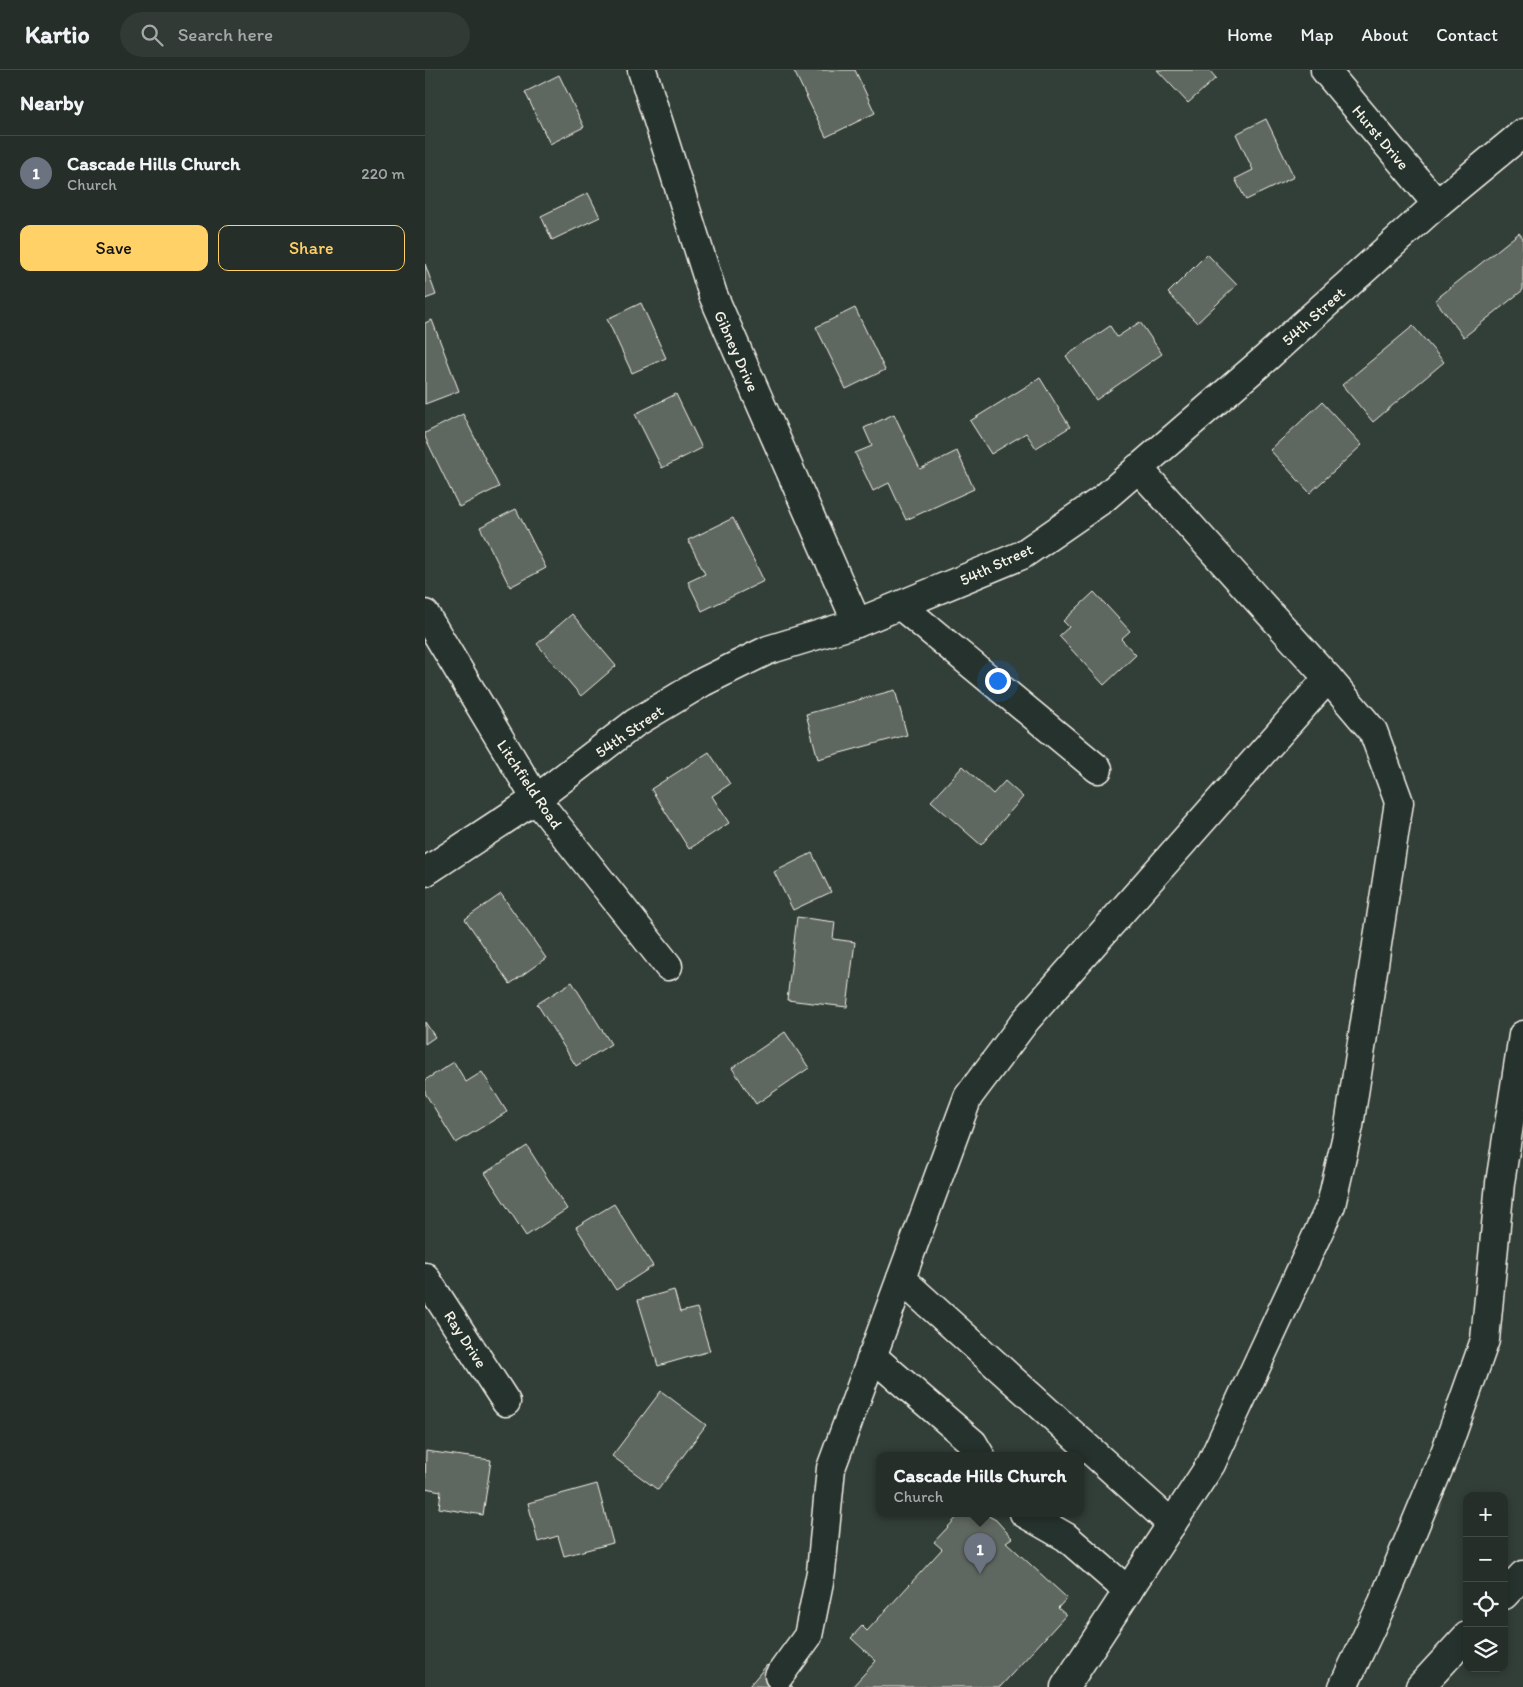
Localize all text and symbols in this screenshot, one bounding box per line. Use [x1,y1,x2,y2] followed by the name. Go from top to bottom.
[120,12,470,57] search box
[25,20,90,49] text: Kartio
[138,21,166,49] icon: search
[178,23,273,46] text: Search here
[1227,24,1273,46] text: Home
[1301,24,1334,46] text: Map
[1362,24,1408,46] text: About
[1436,24,1498,46] text: Contact
[20,90,84,115] text: Nearby
[1348,101,1413,174] street label: Hurst Drive
[67,152,240,175] text: Cascade Hills Church
[32,164,40,183] text: 1
[361,164,405,183] text: 220 m
[67,175,117,194] text: Church
[20,225,208,271] button: Save
[218,225,405,271] button: Share
[1278,283,1349,350] street label: 54th Street
[710,308,763,395] street label: Gibney Drive
[957,539,1036,590] street label: 54th Street
[985,668,1011,694] your location
[592,701,667,762] street label: 54th Street
[493,736,566,833] street label: Litchfield Road
[440,1307,491,1372] street label: Ray Drive
[876,1452,1084,1517] popup
[893,1464,1067,1487] text: Cascade Hills Church
[893,1487,943,1506] text: Church
[1463,1492,1508,1672] map controls
[1463,1492,1508,1537] button: +
[964,1533,996,1574] pin: 1
[1463,1537,1508,1582] button: −
[1463,1582,1508,1627] button: locate
[1463,1627,1508,1672] button: layers

